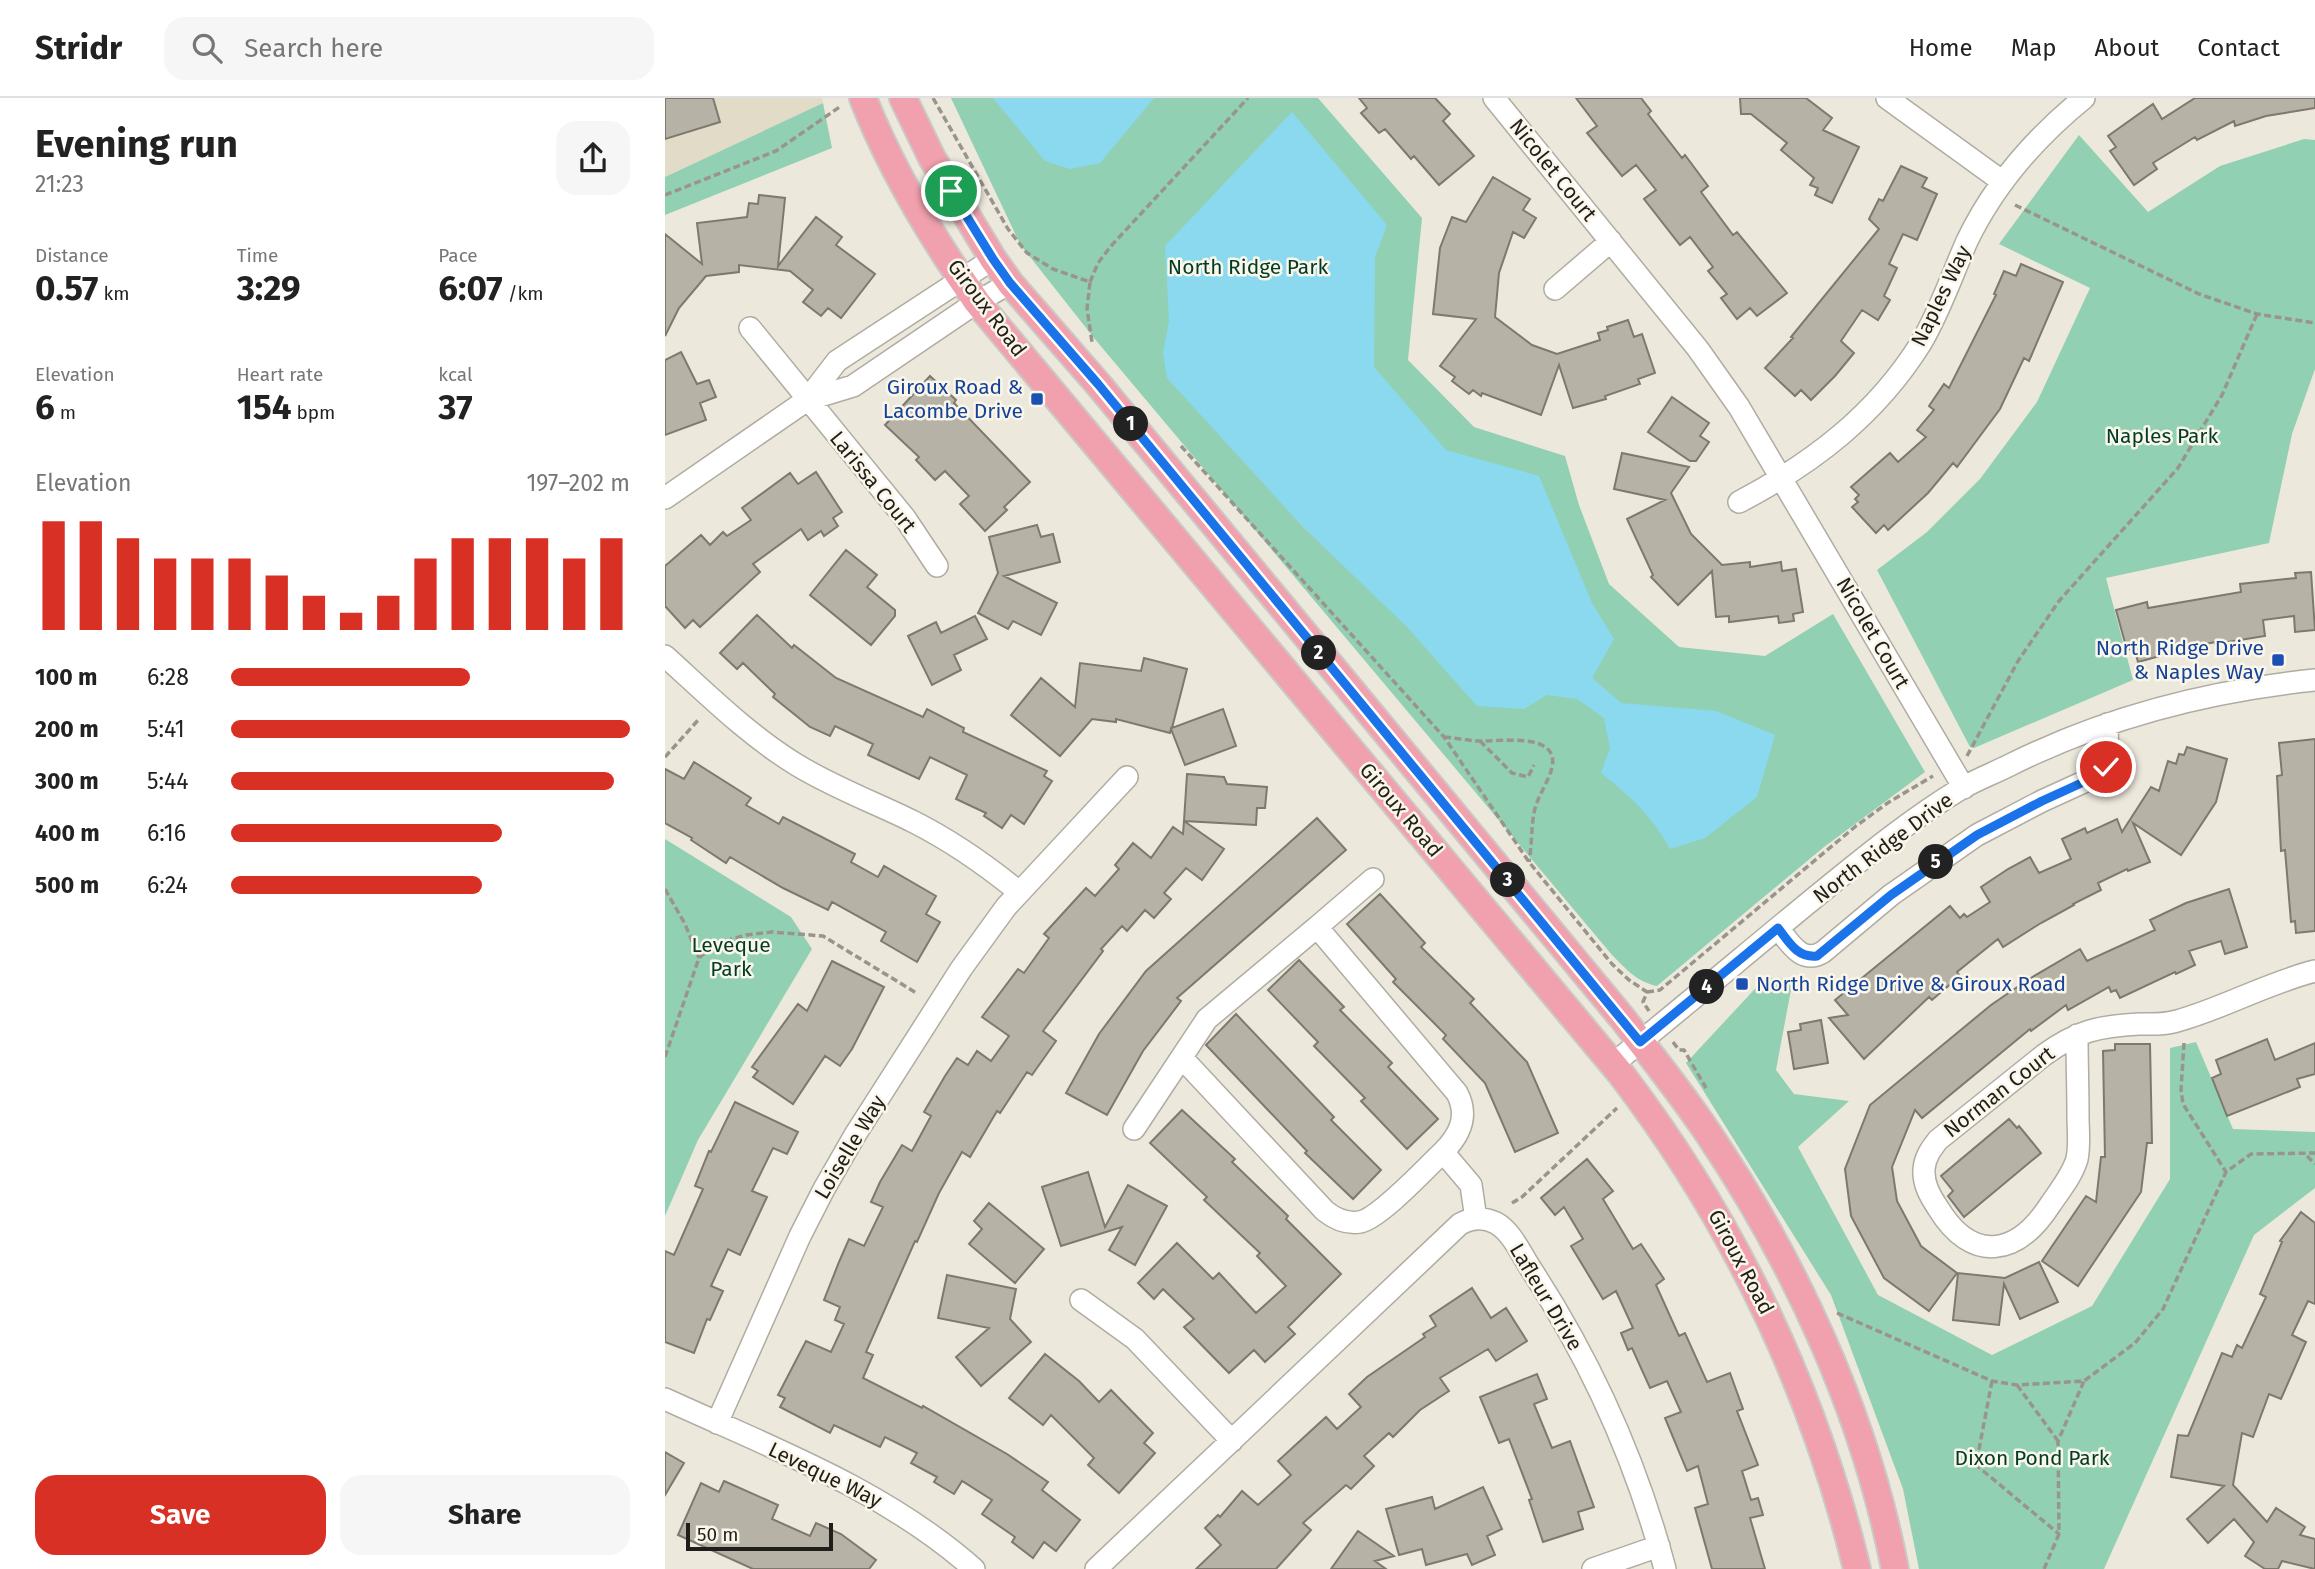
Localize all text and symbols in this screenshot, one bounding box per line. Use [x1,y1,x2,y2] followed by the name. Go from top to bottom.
[164,17,654,80] search box
[35,28,122,68] text: Stridr
[188,29,226,67] icon: search
[244,33,383,64] text: Search here
[1909,34,1973,62] text: Home
[2011,34,2057,62] text: Map
[2095,34,2159,62] text: About
[2197,34,2280,62] text: Contact
[1504,114,1602,227] street label: Nicolet Court
[35,121,238,167] text: Evening run
[556,121,630,195] button: share
[921,161,981,221] pin
[35,170,84,198] text: 21:23
[932,172,970,210] icon: arrive
[1905,241,1977,351] street label: Naples Way
[35,244,109,267] text: Distance
[237,244,278,267] text: Time
[438,244,478,267] text: Pace
[942,254,1032,362] street label: Giroux Road
[1168,254,1328,280] park label: North Ridge Park
[35,267,98,309] text: 0.57
[237,267,301,309] text: 3:29
[438,267,503,309] text: 6:07
[98,282,129,305] text: km
[503,282,544,305] text: /km
[35,363,115,386] text: Elevation
[237,363,323,386] text: Heart rate
[438,363,473,386] text: kcal
[883,374,1023,424] place label: Giroux Road & Lacombe Drive
[35,386,55,428] text: 6
[237,386,291,428] text: 154
[438,386,473,428] text: 37
[1029,391,1045,407] marker: Giroux Road & Lacombe Drive
[55,401,76,424] text: m
[291,401,335,424] text: bpm
[1113,406,1149,442] pin: 1
[1126,412,1135,435] text: 1
[2106,423,2218,449] park label: Naples Park
[824,426,922,538] street label: Larissa Court
[35,469,131,497] text: Elevation
[526,469,630,497] text: 197–202 m
[1831,573,1916,694] street label: Nicolet Court
[2096,635,2265,685] place label: North Ridge Drive & Naples Way
[1301,636,1337,670] pin: 2
[1314,641,1323,664] text: 2
[2270,652,2286,668] marker: North Ridge Drive & Naples Way
[35,663,97,691] text: 100 m
[147,663,189,691] text: 6:28
[35,715,99,743] text: 200 m
[147,715,185,743] text: 5:41
[2076,737,2136,797] pin
[2087,748,2125,786] icon: check
[1354,757,1448,863] street label: Giroux Road
[35,767,99,795] text: 300 m
[147,767,188,795] text: 5:44
[1808,787,1958,909] street label: North Ridge Drive
[35,819,100,847] text: 400 m
[147,819,186,847] text: 6:16
[1919,844,1953,880] pin: 5
[1930,850,1941,873] text: 5
[1491,862,1525,898] pin: 3
[1503,868,1512,891] text: 3
[35,871,99,899] text: 500 m
[147,871,188,899] text: 6:24
[691,932,771,982] park label: Leveque Park
[1689,970,1725,1004] pin: 4
[1756,971,2066,997] place label: North Ridge Drive & Giroux Road
[1701,975,1712,998] text: 4
[1734,976,1750,992] marker: North Ridge Drive & Giroux Road
[1938,1040,2060,1143] street label: Norman Court
[809,1090,892,1204] street label: Loiselle Way
[1702,1205,1780,1319] street label: Giroux Road
[1504,1239,1588,1355] street label: Lafleur Drive
[764,1436,887,1514] street label: Leveque Way
[1954,1445,2110,1471] park label: Dixon Pond Park
[35,1475,326,1555] button: Save
[340,1475,630,1555] button: Share
[686,1520,833,1552] scale bar
[697,1523,738,1546] text: 50 m

